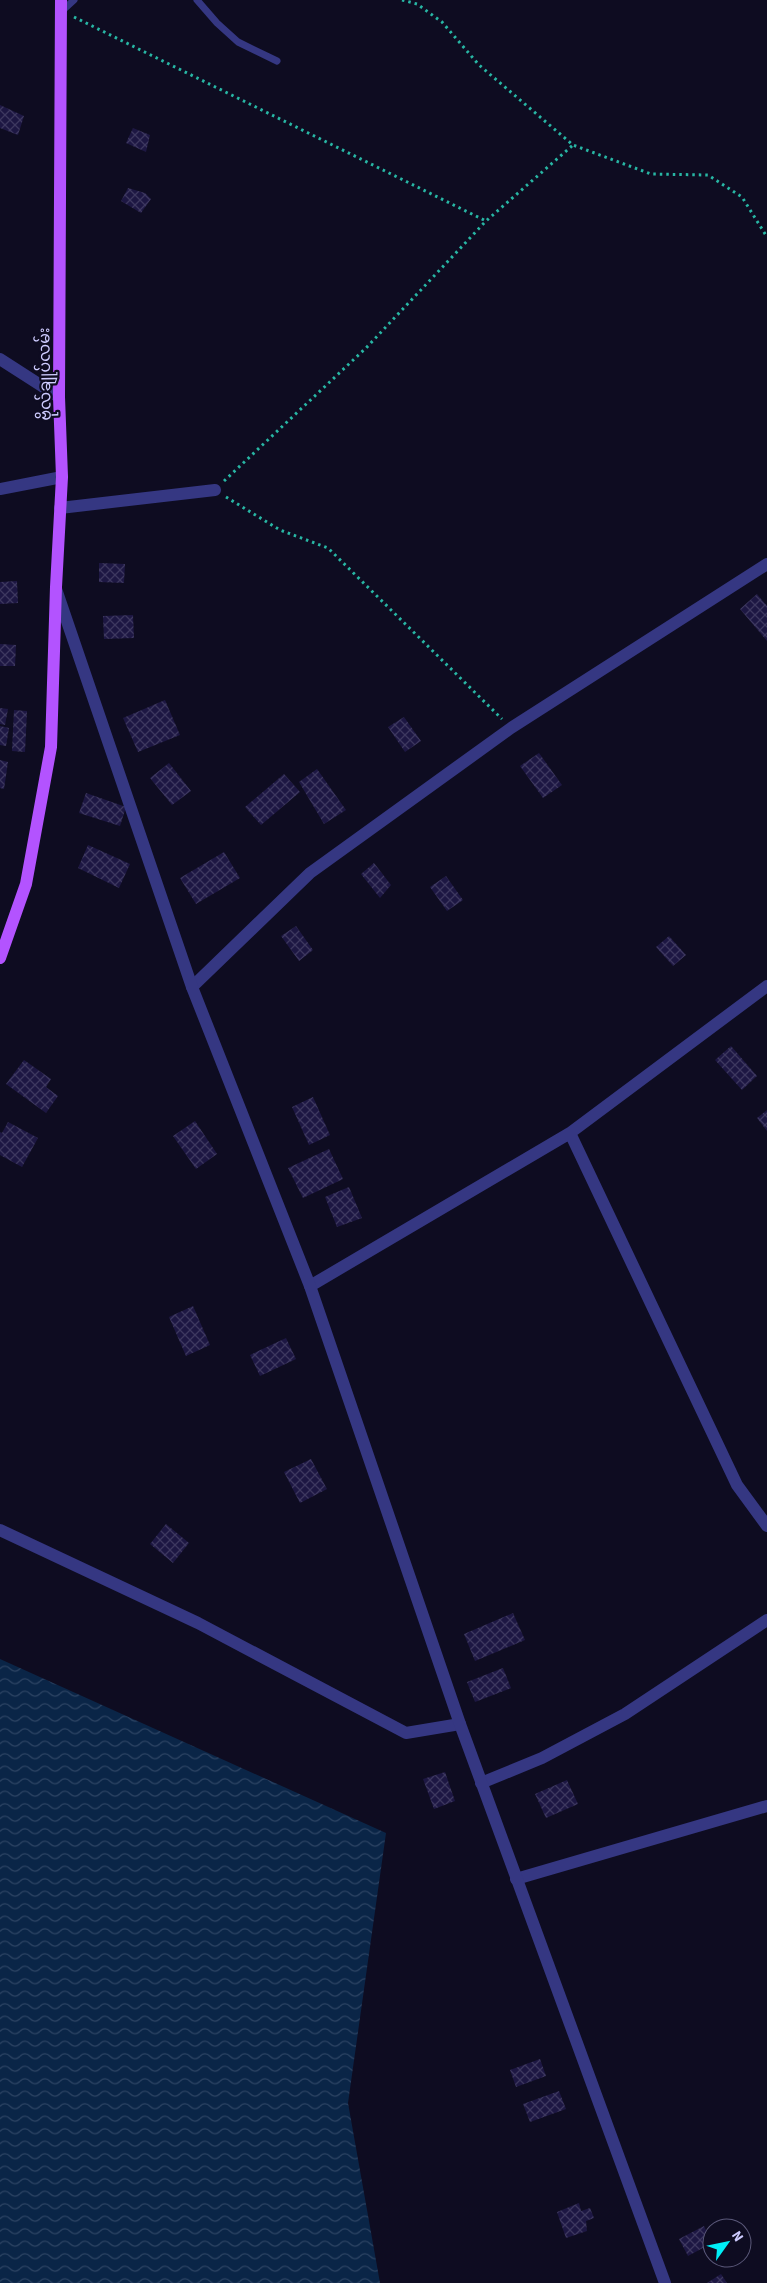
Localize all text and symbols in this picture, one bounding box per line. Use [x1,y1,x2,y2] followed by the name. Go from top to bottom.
[32,327,60,421] street label: ဗိုလ်ချုပ်လမ်း
[702,2218,752,2268] north arrow
[726,2227,748,2246] text: N

